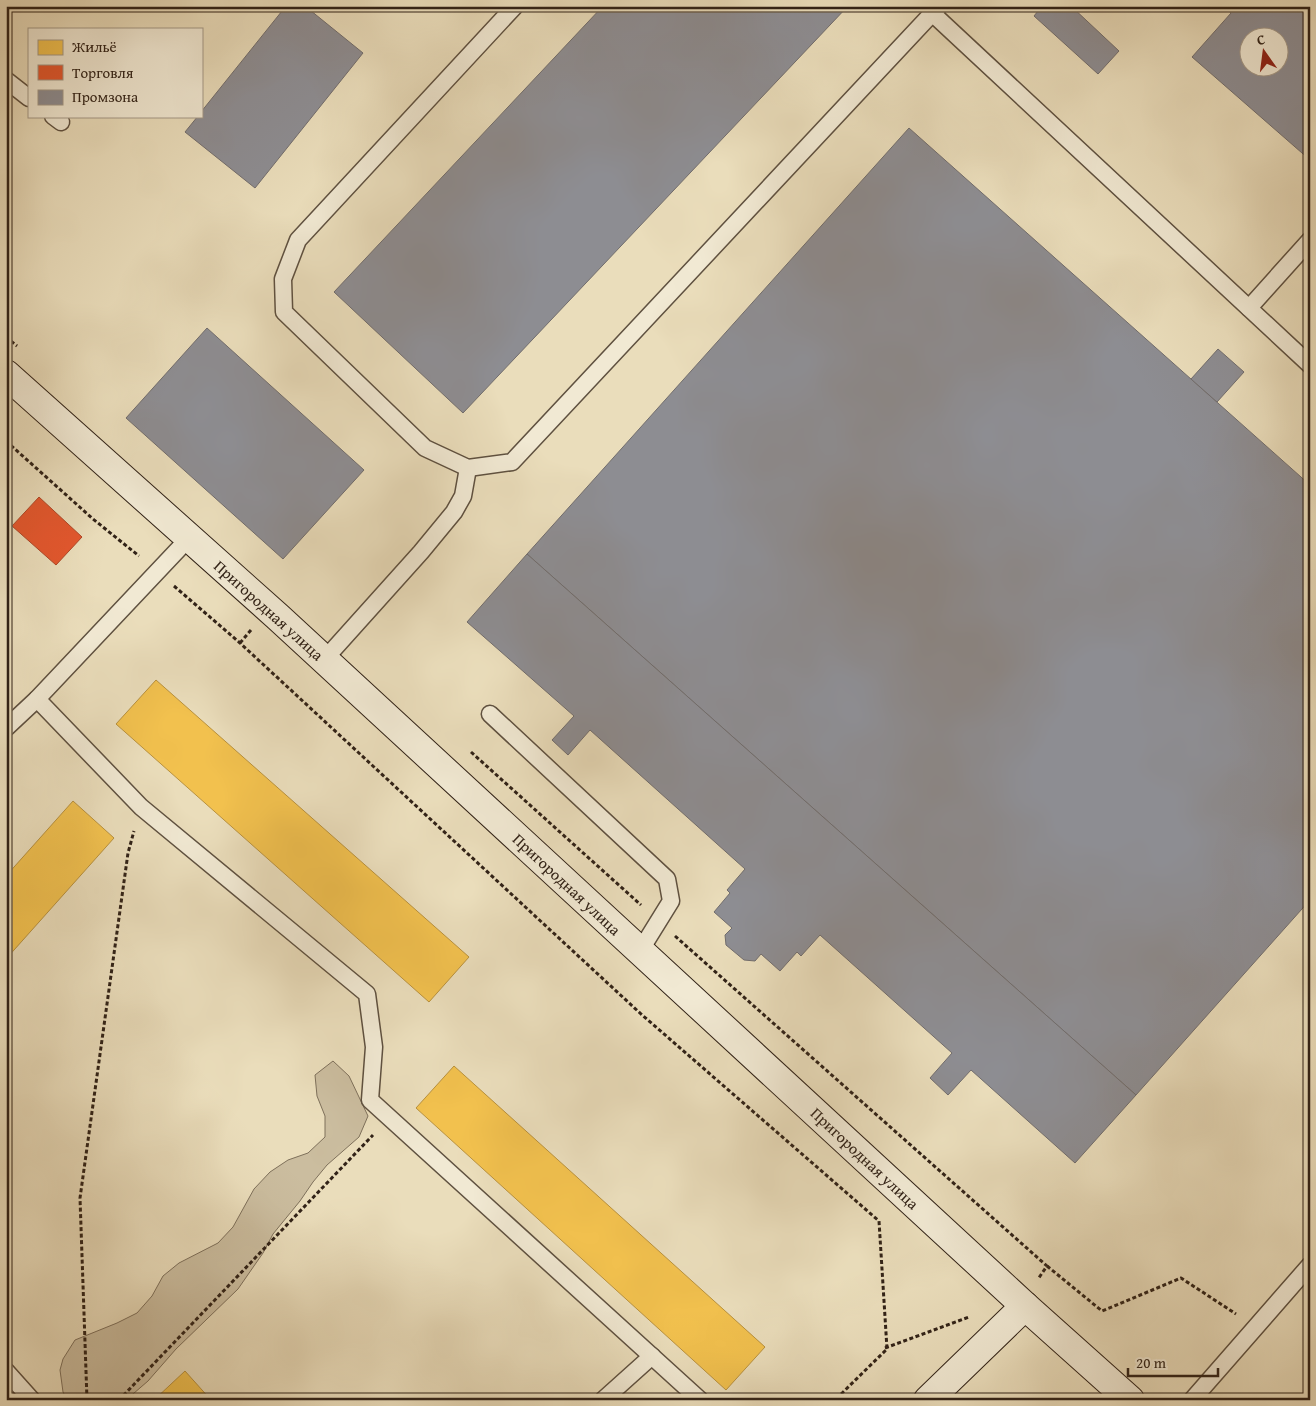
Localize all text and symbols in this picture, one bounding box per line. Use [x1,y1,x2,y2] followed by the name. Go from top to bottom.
[28,28,202,118] legend
[1238,28,1288,78] north arrow
[1255,29,1267,50] text: С
[71,36,117,57] text: Жильё
[72,62,134,83] text: Торговля
[72,86,139,107] text: Промзона
[209,554,330,666] street label: Пригородная улица
[507,827,627,941] street label: Пригородная улица
[805,1101,925,1215] street label: Пригородная улица
[1128,1346,1218,1378] scale bar
[1136,1352,1167,1373] text: 20 m

